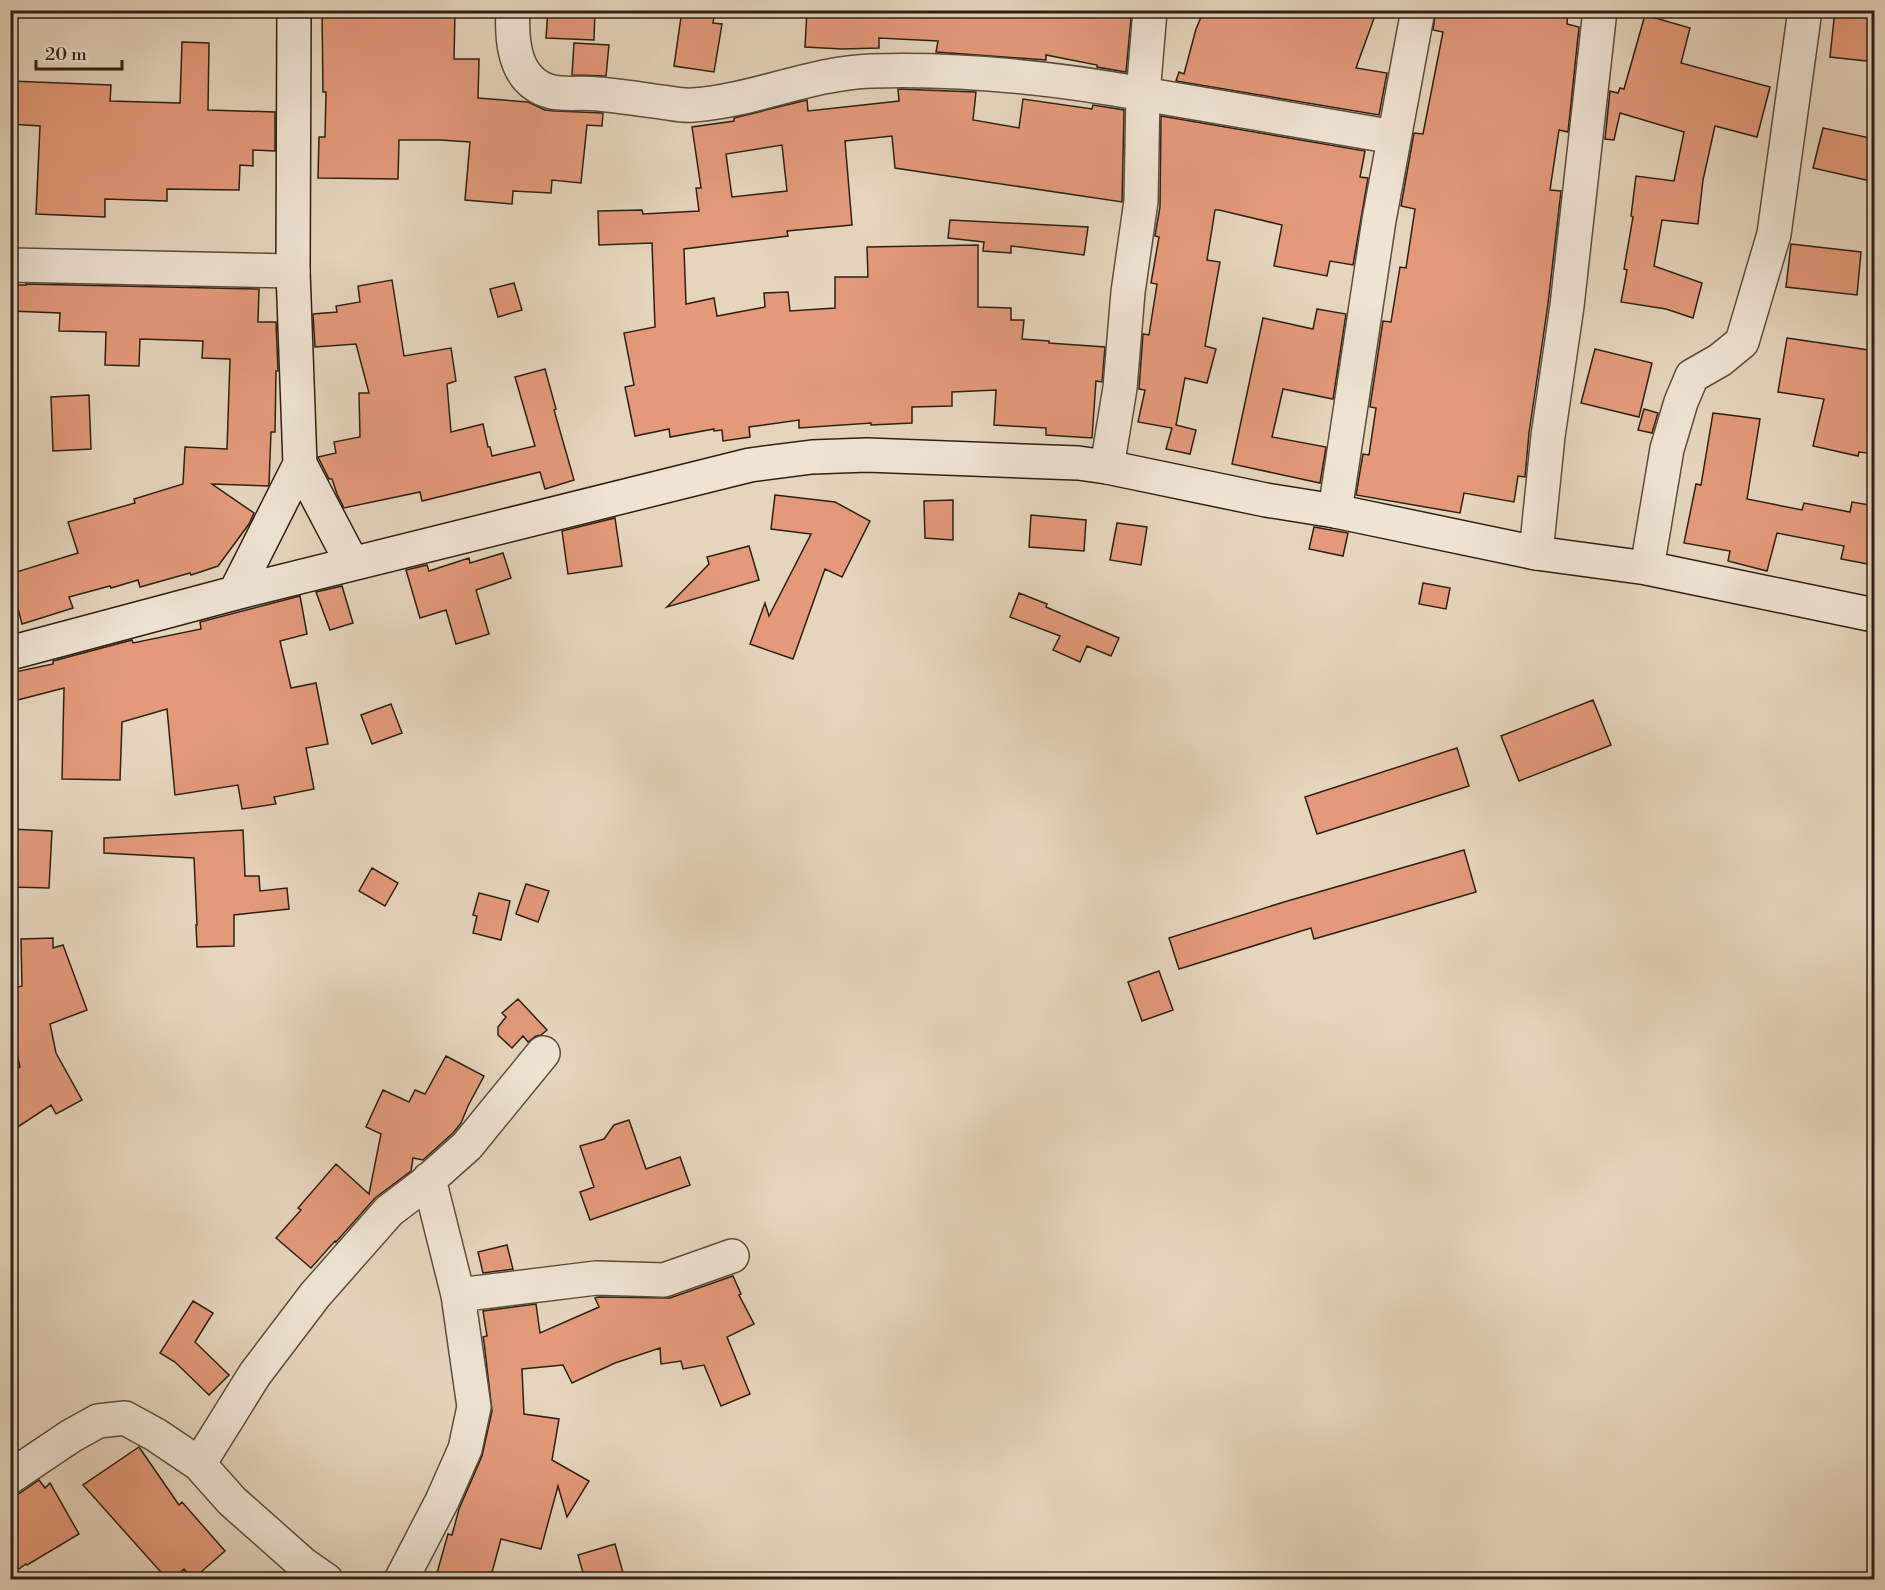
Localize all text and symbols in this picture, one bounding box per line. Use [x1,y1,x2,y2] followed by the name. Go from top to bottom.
[36,33,122,71] scale bar
[45,43,87,66] text: 20 m

